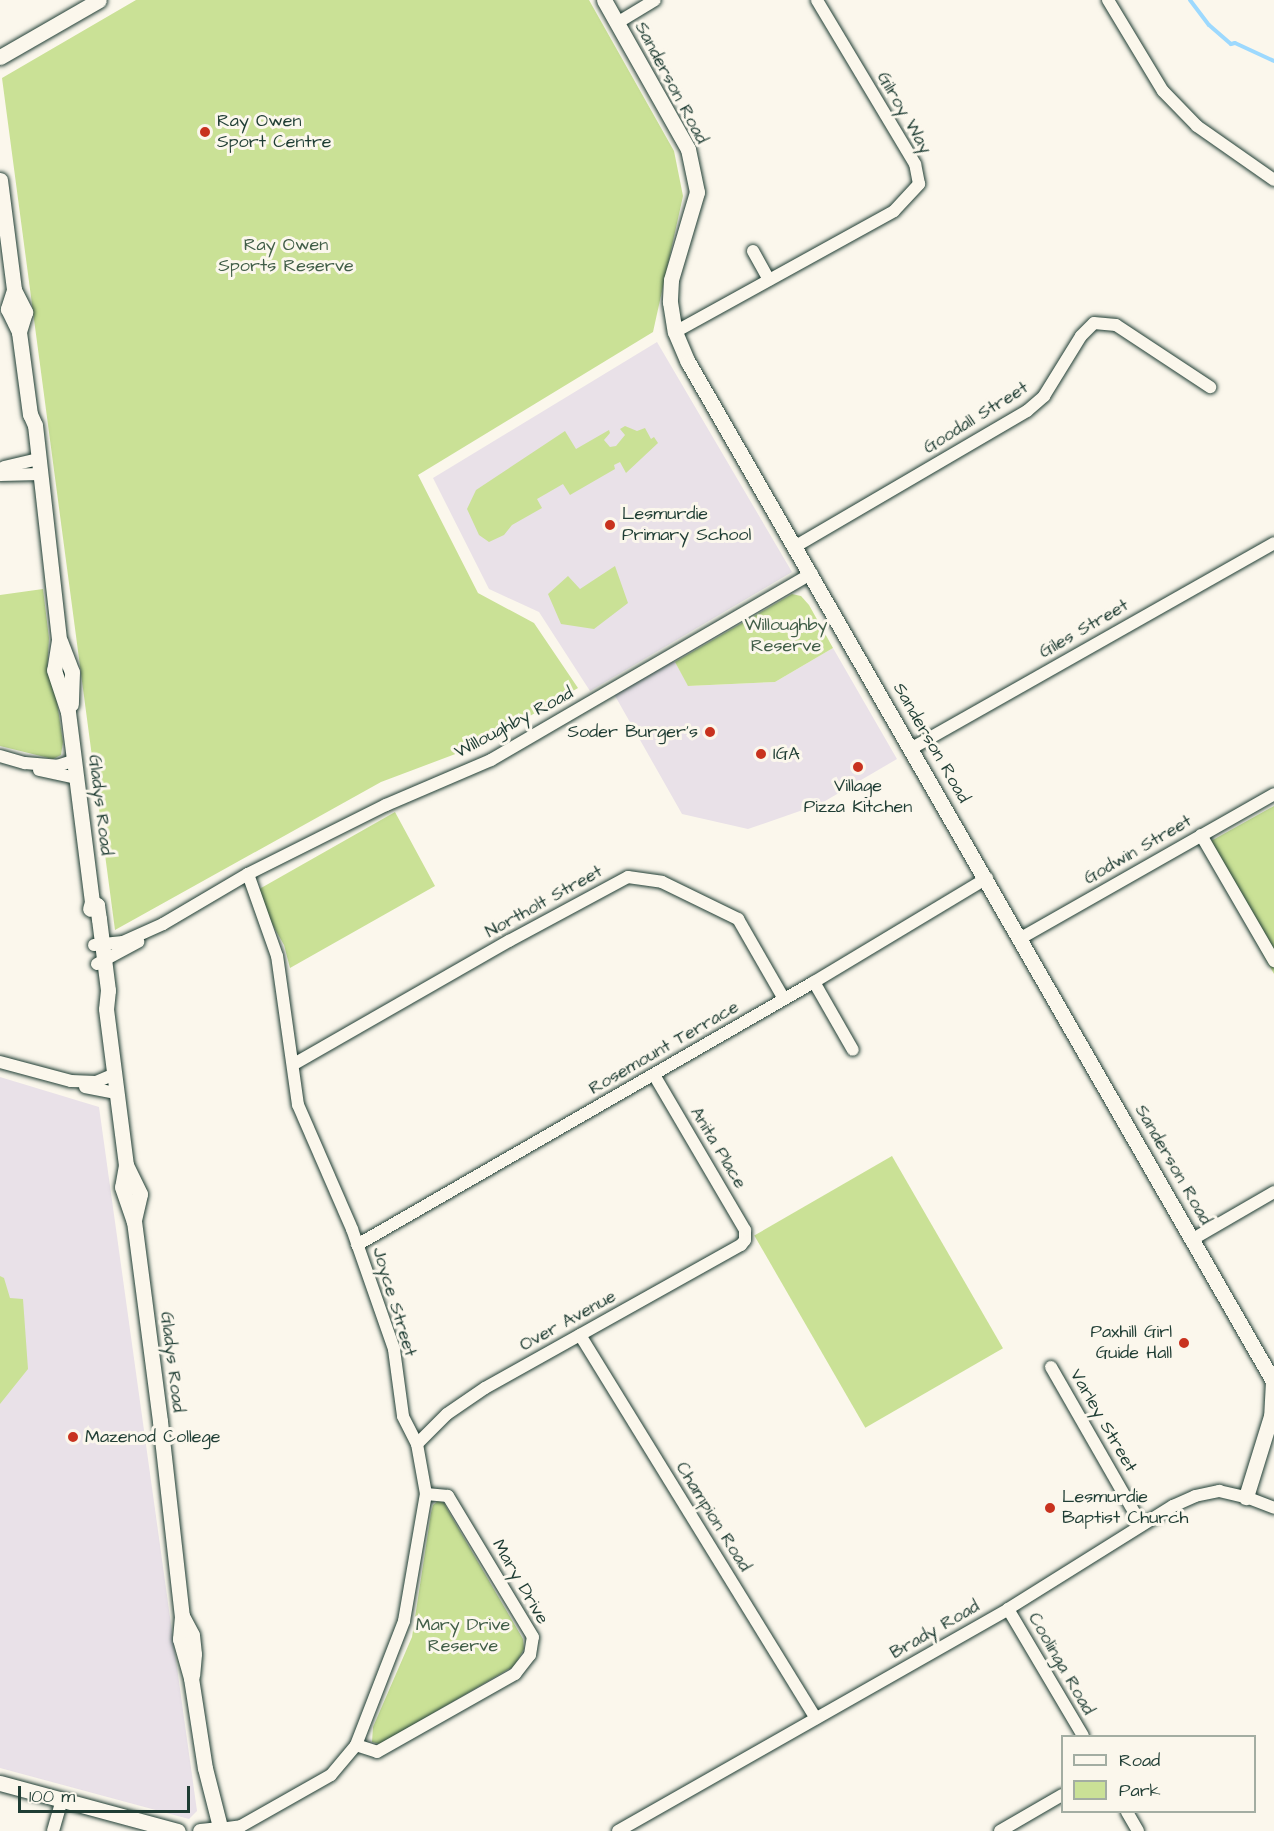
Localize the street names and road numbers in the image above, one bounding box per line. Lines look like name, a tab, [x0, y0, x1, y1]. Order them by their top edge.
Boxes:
street label: Sanderson Road	[630, 18, 712, 148]
street label: Gilroy Way	[872, 68, 936, 158]
street label: Goodall Street	[920, 377, 1032, 459]
street label: Giles Street	[1036, 595, 1132, 663]
street label: Sanderson Road	[888, 679, 974, 807]
street label: Willoughby Road	[451, 683, 577, 763]
street label: Gladys Road	[83, 753, 117, 857]
street label: Godwin Street	[1080, 810, 1196, 890]
street label: Northolt Street	[482, 861, 606, 943]
street label: Rosemount Terrace	[585, 996, 743, 1100]
street label: Sanderson Road	[1130, 1101, 1216, 1229]
street label: Anita Place	[685, 1103, 751, 1193]
street label: Joyce Street	[367, 1245, 421, 1359]
street label: Over Avenue	[516, 1286, 620, 1356]
street label: Gladys Road	[155, 1310, 189, 1414]
street label: Varley Street	[1065, 1366, 1141, 1476]
street label: Champion Road	[671, 1458, 755, 1576]
street label: Mary Drive	[487, 1536, 553, 1628]
street label: Brady Road	[886, 1596, 984, 1664]
street label: Coolinga Road	[1023, 1609, 1099, 1719]

